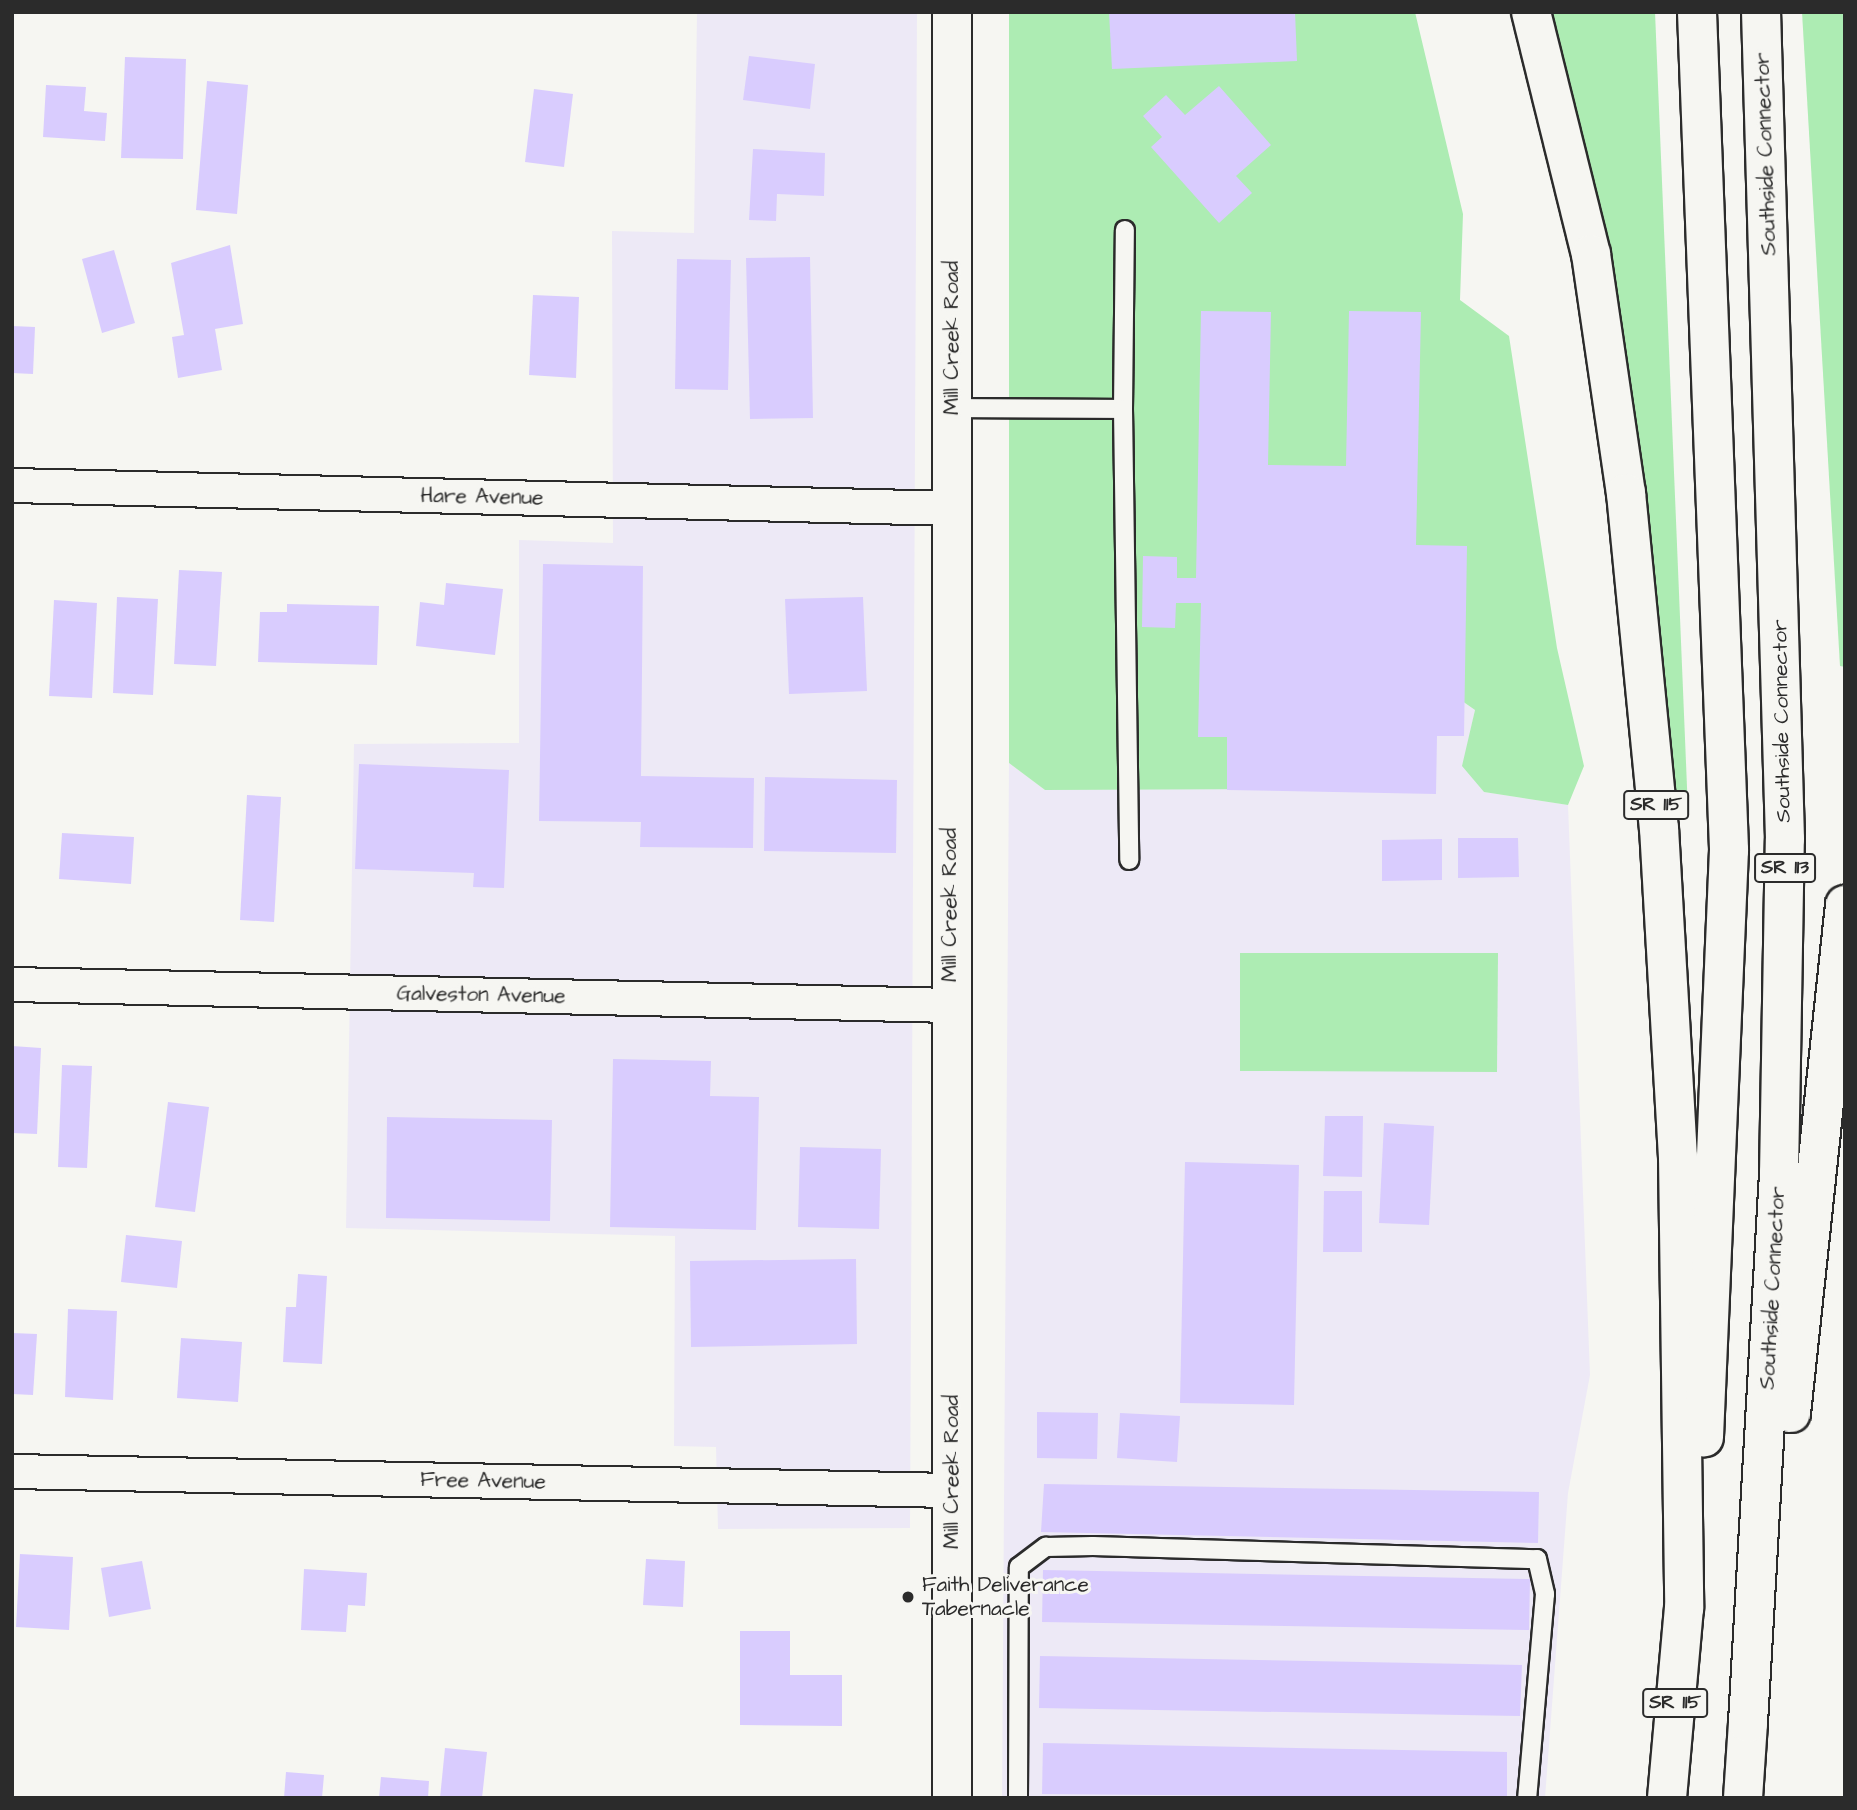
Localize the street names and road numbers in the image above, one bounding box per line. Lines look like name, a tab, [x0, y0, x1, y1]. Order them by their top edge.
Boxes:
street label: Southside Connector	[1750, 52, 1782, 256]
street label: Mill Creek Road	[939, 261, 965, 415]
street label: Hare Avenue	[420, 483, 544, 511]
street label: Southside Connector	[1768, 619, 1796, 823]
road number: SR 115	[1623, 790, 1689, 820]
street label: Mill Creek Road	[937, 828, 963, 982]
road number: SR 113	[1754, 852, 1816, 884]
street label: Galveston Avenue	[396, 981, 566, 1009]
street label: Southside Connector	[1755, 1186, 1791, 1390]
street label: Mill Creek Road	[939, 1395, 965, 1549]
street label: Free Avenue	[420, 1467, 546, 1495]
road number: SR 115	[1642, 1688, 1708, 1718]

